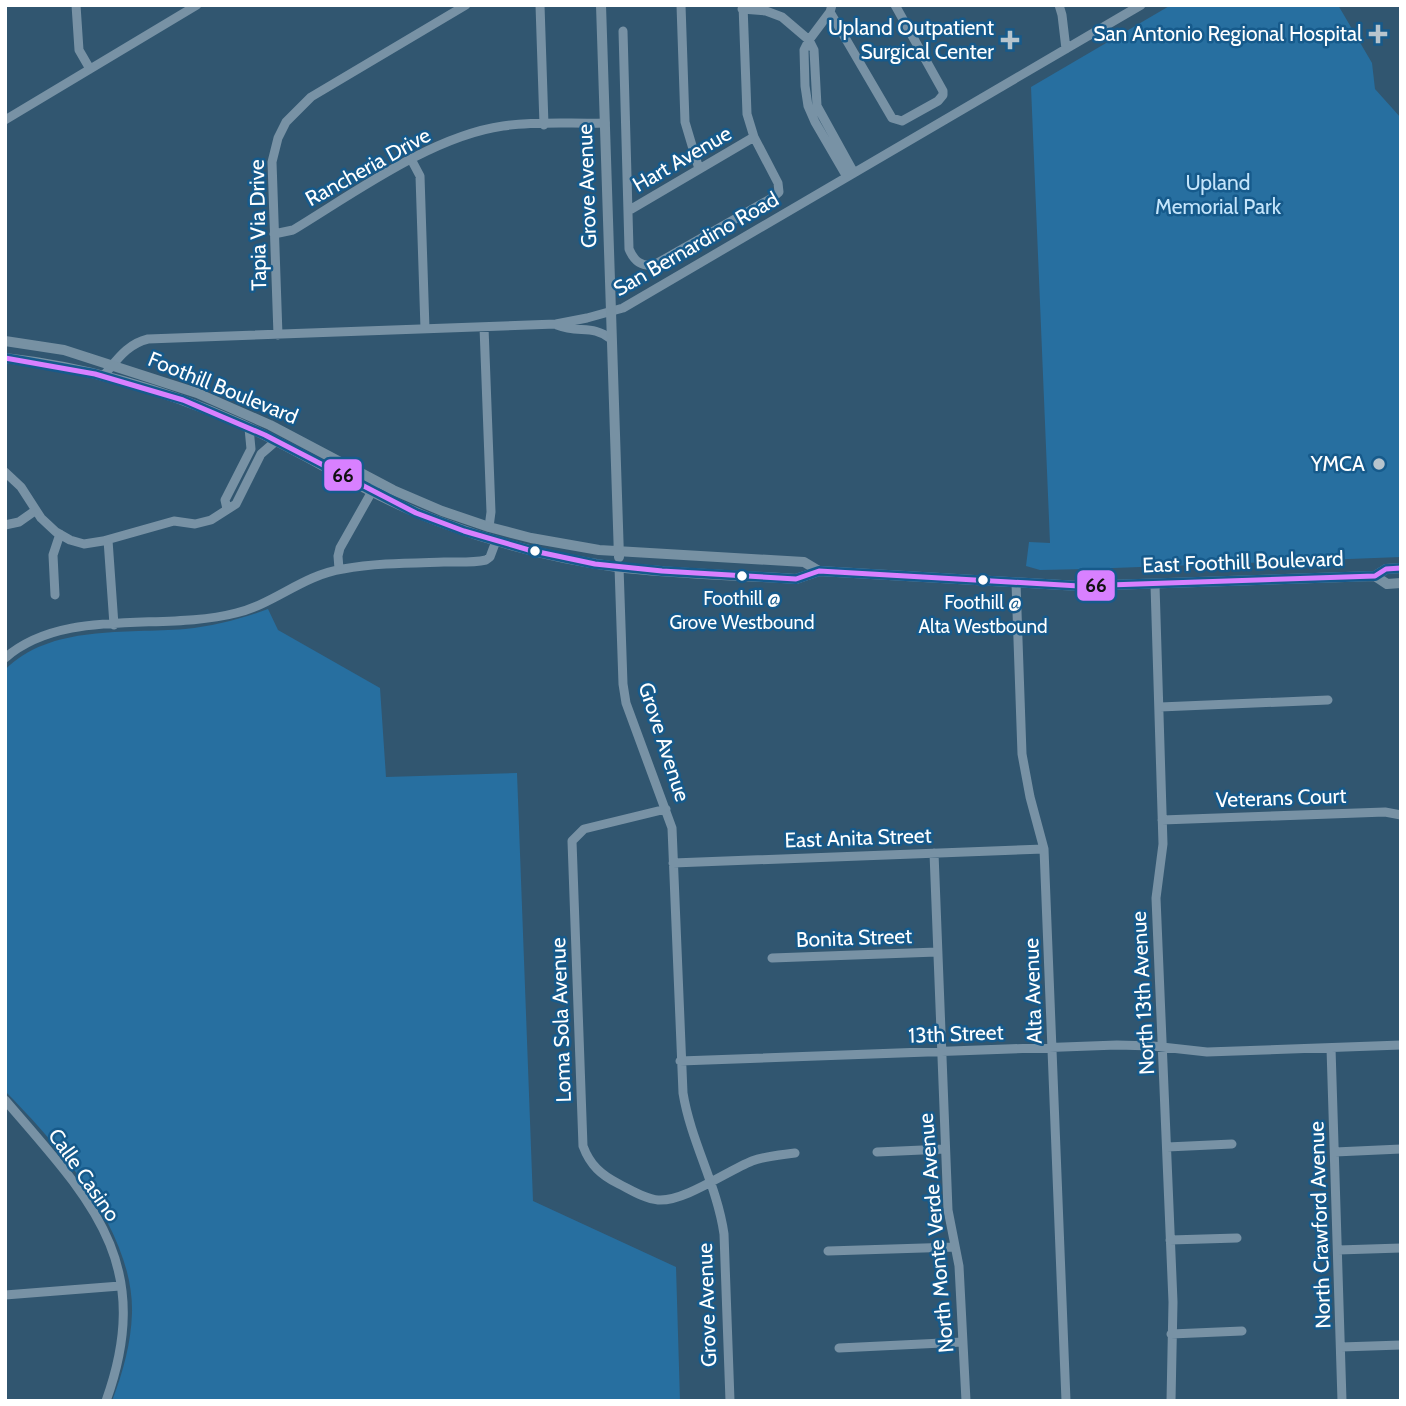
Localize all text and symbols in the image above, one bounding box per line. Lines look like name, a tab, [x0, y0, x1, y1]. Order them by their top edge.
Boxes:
place label: Upland Outpatient Surgical Center	[828, 15, 994, 64]
place label: San Antonio Regional Hospital	[1093, 21, 1362, 46]
marker: San Antonio Regional Hospital	[1368, 24, 1388, 44]
marker: Upland Outpatient Surgical Center	[1000, 30, 1020, 50]
street label: Hart Avenue	[628, 120, 736, 197]
street label: Rancheria Drive	[301, 122, 435, 211]
street label: Grove Avenue	[572, 123, 601, 248]
street label: Tapia Via Drive	[244, 159, 271, 291]
park label: Upland Memorial Park	[1155, 170, 1282, 219]
street label: San Bernardino Road	[609, 186, 783, 301]
street label: Foothill Boulevard	[145, 346, 302, 429]
place label: YMCA	[1310, 451, 1365, 476]
marker: YMCA	[1371, 456, 1387, 472]
line badge: 66	[323, 458, 363, 492]
text: 66	[332, 464, 354, 487]
unlabelled marker	[528, 544, 542, 558]
street label: East Foothill Boulevard	[1142, 545, 1344, 578]
marker: Foothill @ Grove Westbound	[735, 569, 749, 583]
line badge: 66	[1076, 569, 1116, 602]
marker: Foothill @ Alta Westbound	[976, 573, 990, 587]
text: 66	[1085, 574, 1107, 597]
place label: Foothill @ Grove Westbound	[669, 587, 815, 634]
place label: Foothill @ Alta Westbound	[918, 591, 1048, 638]
street label: Grove Avenue	[633, 679, 696, 805]
street label: Veterans Court	[1215, 783, 1347, 812]
street label: East Anita Street	[784, 822, 932, 853]
street label: North 13th Avenue	[1126, 910, 1159, 1075]
street label: Bonita Street	[796, 923, 912, 952]
street label: Loma Sola Avenue	[545, 937, 576, 1103]
street label: Alta Avenue	[1018, 937, 1047, 1044]
street label: 13th Street	[908, 1019, 1004, 1048]
street label: North Monte Verde Avenue	[913, 1112, 958, 1354]
street label: North Crawford Avenue	[1303, 1121, 1336, 1329]
street label: Calle Casino	[43, 1123, 126, 1226]
street label: Grove Avenue	[692, 1242, 721, 1367]

